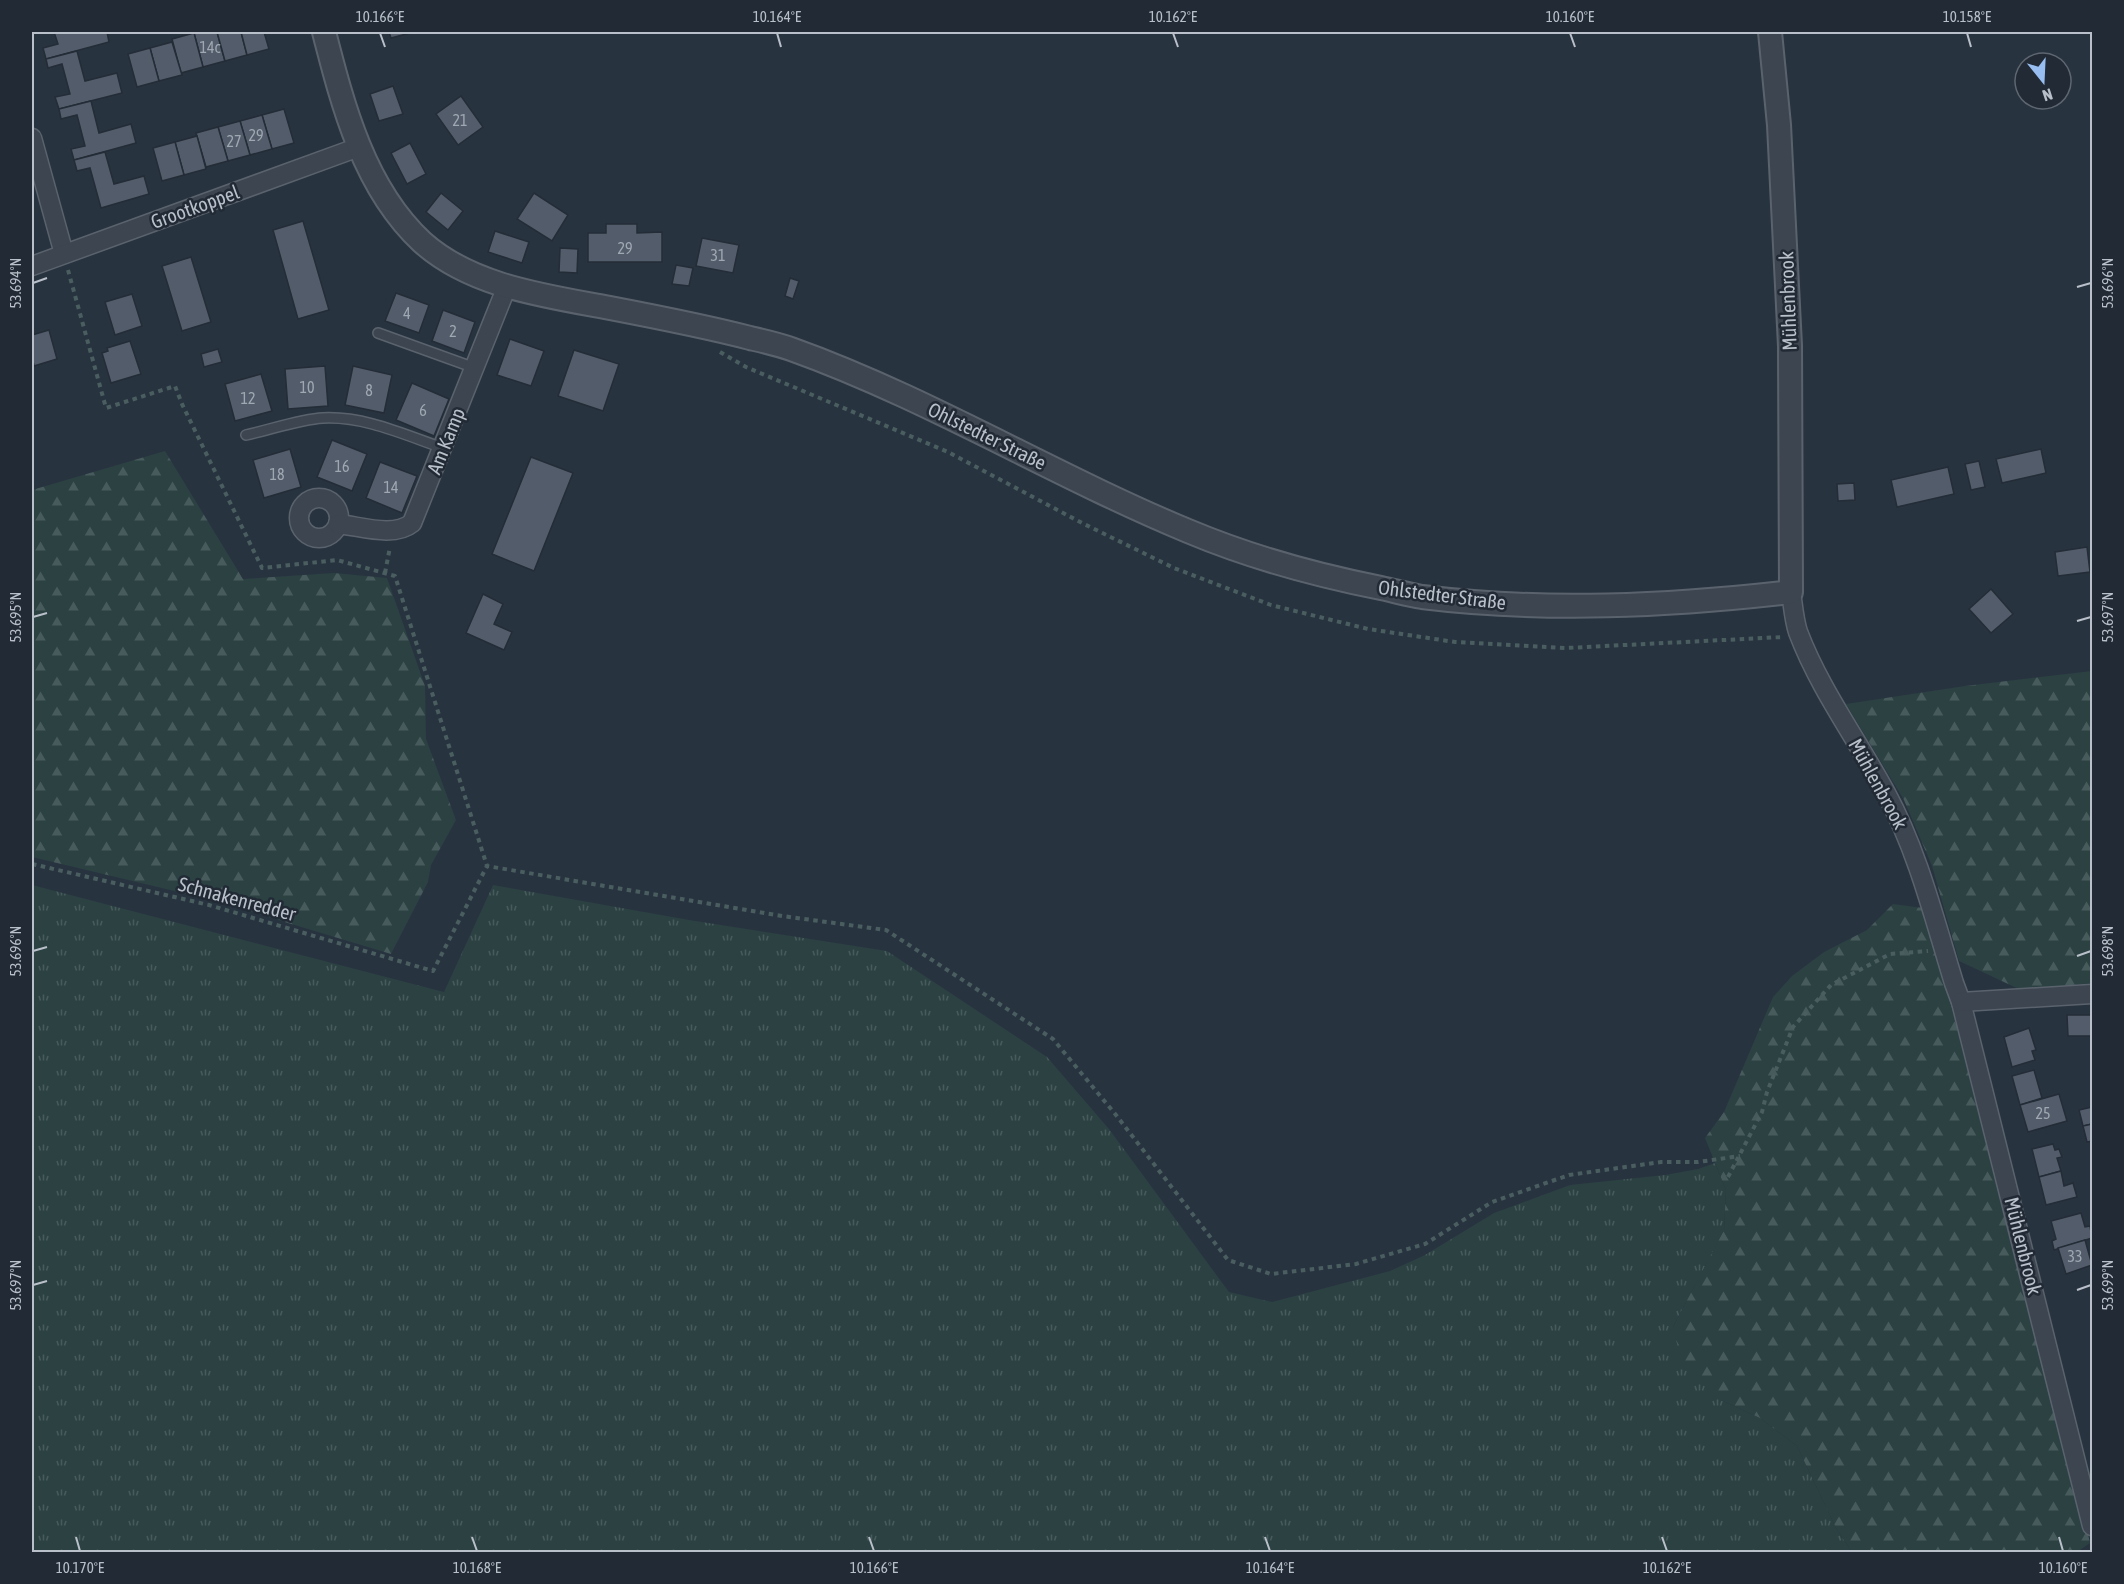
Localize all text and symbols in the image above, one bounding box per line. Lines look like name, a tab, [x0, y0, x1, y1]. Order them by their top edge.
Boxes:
text: 10.166°E	[356, 8, 405, 25]
text: 10.164°E	[753, 8, 802, 25]
text: 10.162°E	[1149, 8, 1198, 25]
text: 10.160°E	[1546, 8, 1595, 25]
text: 10.158°E	[1943, 8, 1992, 25]
house number: 14c	[200, 38, 221, 56]
north arrow	[2013, 51, 2073, 111]
text: N	[2040, 85, 2055, 105]
house number: 21	[452, 111, 468, 129]
house number: 29	[248, 126, 264, 144]
house number: 27	[226, 132, 242, 150]
street label: Grootkoppel	[148, 180, 243, 233]
house number: 29	[617, 239, 633, 257]
house number: 31	[710, 246, 726, 264]
street label: Mühlenbrook	[1774, 251, 1801, 351]
text: 53.694°N	[7, 258, 24, 308]
text: 53.696°N	[2099, 258, 2116, 308]
house number: 4	[403, 304, 411, 322]
house number: 2	[449, 322, 457, 340]
house number: 10	[299, 378, 315, 396]
house number: 8	[365, 381, 373, 399]
house number: 12	[240, 389, 256, 407]
street label: Ohlstedter Straße	[924, 397, 1050, 474]
house number: 6	[419, 401, 427, 419]
street label: Am Kamp	[422, 404, 469, 477]
house number: 16	[334, 457, 350, 475]
house number: 18	[269, 465, 285, 483]
house number: 14	[383, 478, 399, 496]
street label: Ohlstedter Straße	[1377, 575, 1507, 614]
text: 53.695°N	[7, 592, 24, 642]
text: 53.697°N	[2099, 592, 2116, 642]
street label: Mühlenbrook	[1844, 735, 1913, 833]
street label: Schnakenredder	[176, 872, 299, 926]
text: 53.696°N	[7, 926, 24, 976]
text: 53.698°N	[2099, 926, 2116, 976]
house number: 25	[2035, 1104, 2051, 1122]
street label: Mühlenbrook	[2000, 1195, 2047, 1297]
house number: 33	[2067, 1247, 2083, 1265]
text: 53.697°N	[7, 1260, 24, 1310]
text: 53.699°N	[2099, 1260, 2116, 1310]
text: 10.170°E	[56, 1559, 105, 1576]
text: 10.168°E	[453, 1559, 502, 1576]
text: 10.166°E	[850, 1559, 899, 1576]
text: 10.164°E	[1246, 1559, 1295, 1576]
text: 10.162°E	[1643, 1559, 1692, 1576]
text: 10.160°E	[2039, 1559, 2088, 1576]

